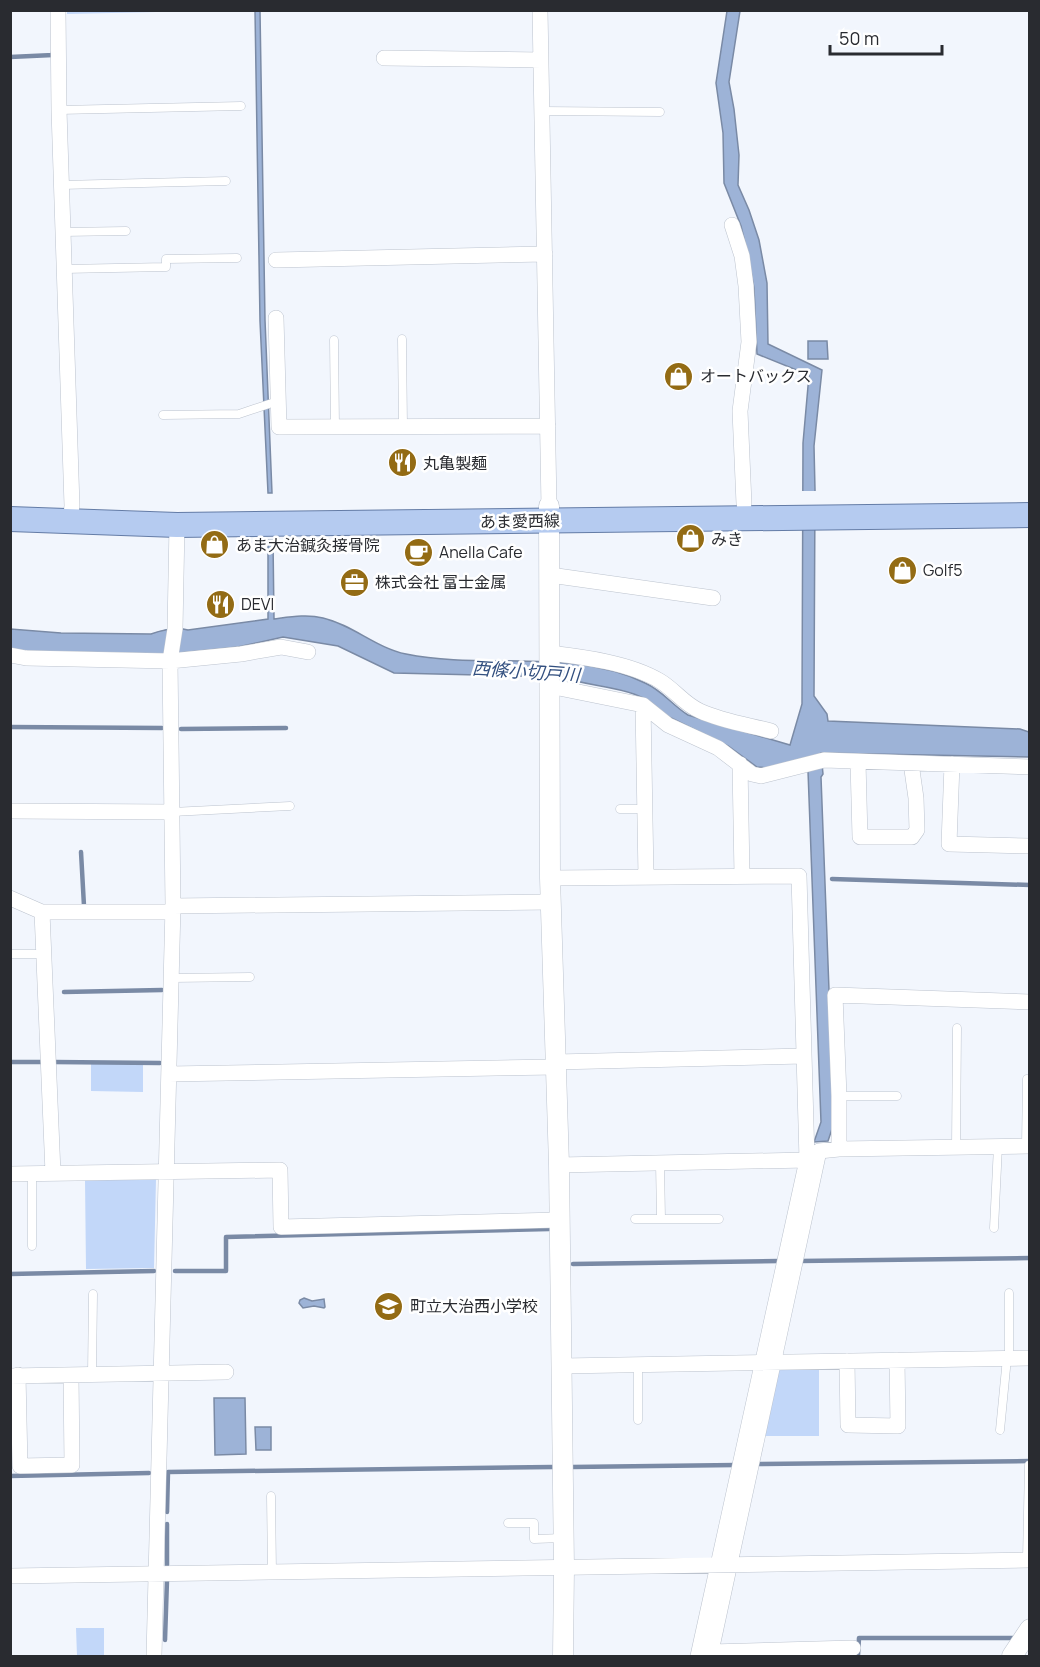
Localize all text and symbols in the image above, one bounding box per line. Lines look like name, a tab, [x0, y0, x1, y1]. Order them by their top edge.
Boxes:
scale bar	[830, 18, 942, 56]
text: 50 m	[839, 26, 879, 50]
shop icon: オートバックス	[663, 360, 695, 392]
place label: オートバックス	[700, 365, 812, 387]
restaurant icon: 丸亀製麺	[386, 447, 418, 479]
place label: 丸亀製麺	[423, 452, 487, 474]
street label: あま愛西線	[480, 509, 560, 533]
shop icon: みき	[674, 523, 706, 555]
place label: みき	[711, 528, 743, 550]
shop icon: あま大治鍼灸接骨院	[199, 529, 231, 561]
place label: あま大治鍼灸接骨院	[236, 534, 380, 556]
cafe icon: Anella Cafe	[402, 536, 434, 568]
place label: Anella Cafe	[439, 541, 523, 563]
shop icon: Golf5	[886, 554, 918, 586]
place label: Golf5	[923, 559, 962, 581]
office icon: 株式会社 富士金属	[338, 566, 370, 598]
place label: 株式会社 富士金属	[375, 571, 506, 593]
restaurant icon: DEVI	[204, 588, 236, 620]
place label: DEVI	[241, 593, 274, 615]
water label: 西條小切戸川	[471, 655, 583, 687]
school or university icon: 町立大治西小学校	[373, 1290, 405, 1322]
place label: 町立大治西小学校	[410, 1295, 538, 1317]

